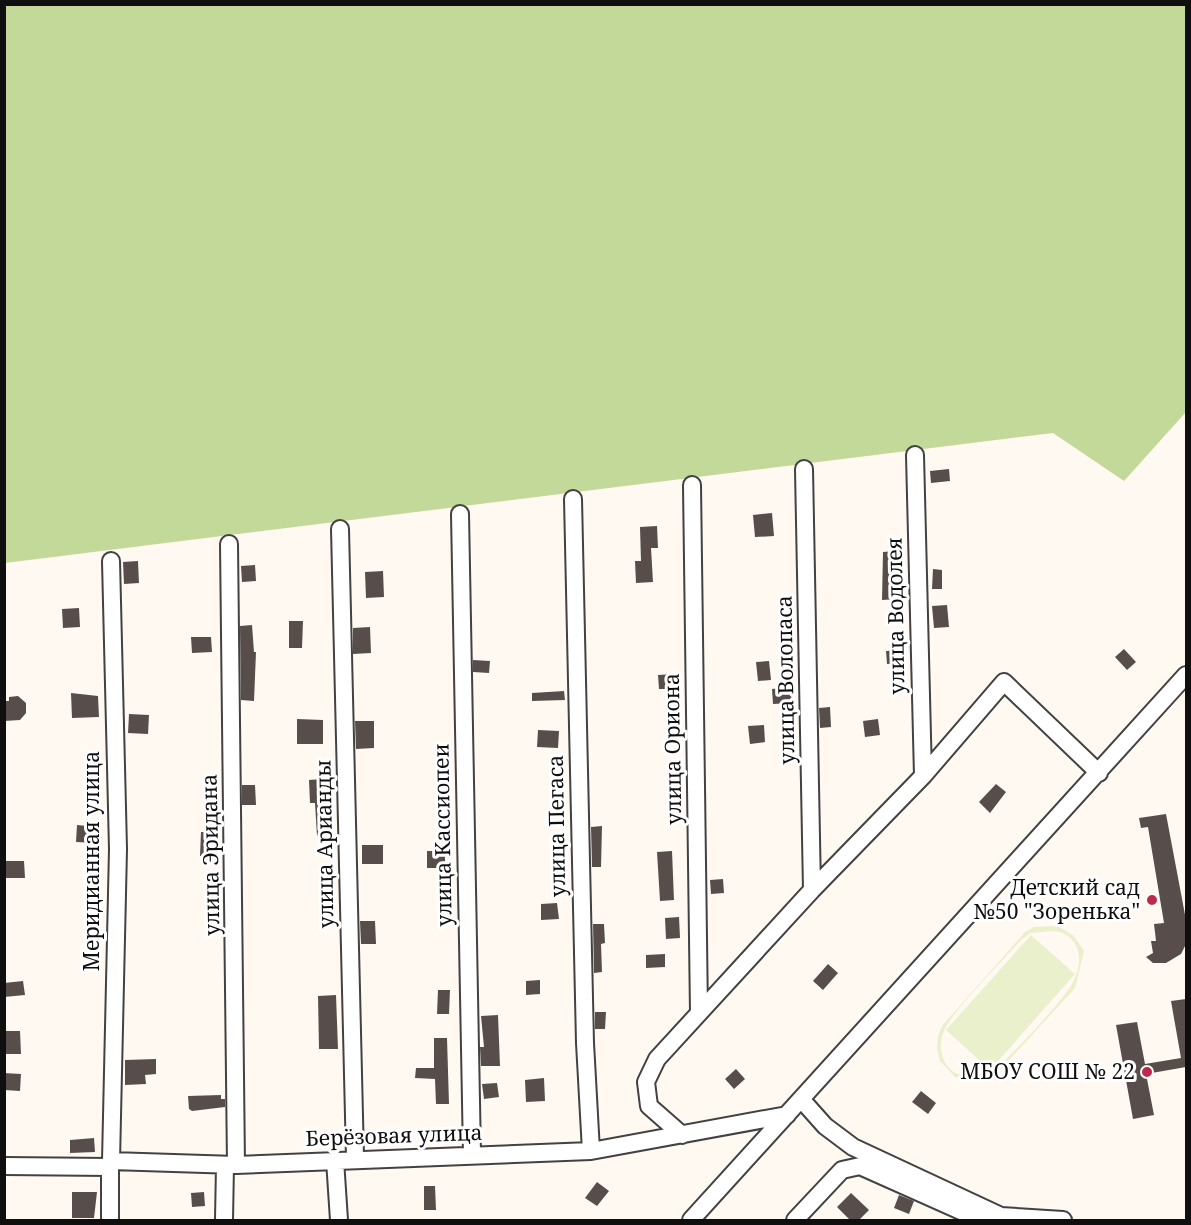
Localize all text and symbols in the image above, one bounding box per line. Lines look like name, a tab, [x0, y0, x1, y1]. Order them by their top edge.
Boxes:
street label: улица Водолея	[880, 537, 910, 695]
street label: улица Волопаса	[770, 595, 800, 765]
street label: улица Ориона	[657, 673, 687, 825]
street label: улица Кассиопеи	[426, 743, 458, 927]
street label: Меридианная улица	[77, 751, 105, 971]
street label: улица Пегаса	[541, 755, 571, 897]
street label: улица Арианды	[309, 759, 339, 929]
street label: улица Эридана	[195, 774, 225, 936]
place label: Детский сад №50 "Зоренька"	[973, 873, 1140, 925]
marker: Детский сад №50 "Зоренька"	[1145, 893, 1159, 907]
place label: МБОУ СОШ № 22	[960, 1057, 1135, 1085]
marker: МБОУ СОШ № 22	[1140, 1065, 1154, 1079]
street label: Берёзовая улица	[305, 1118, 483, 1152]

